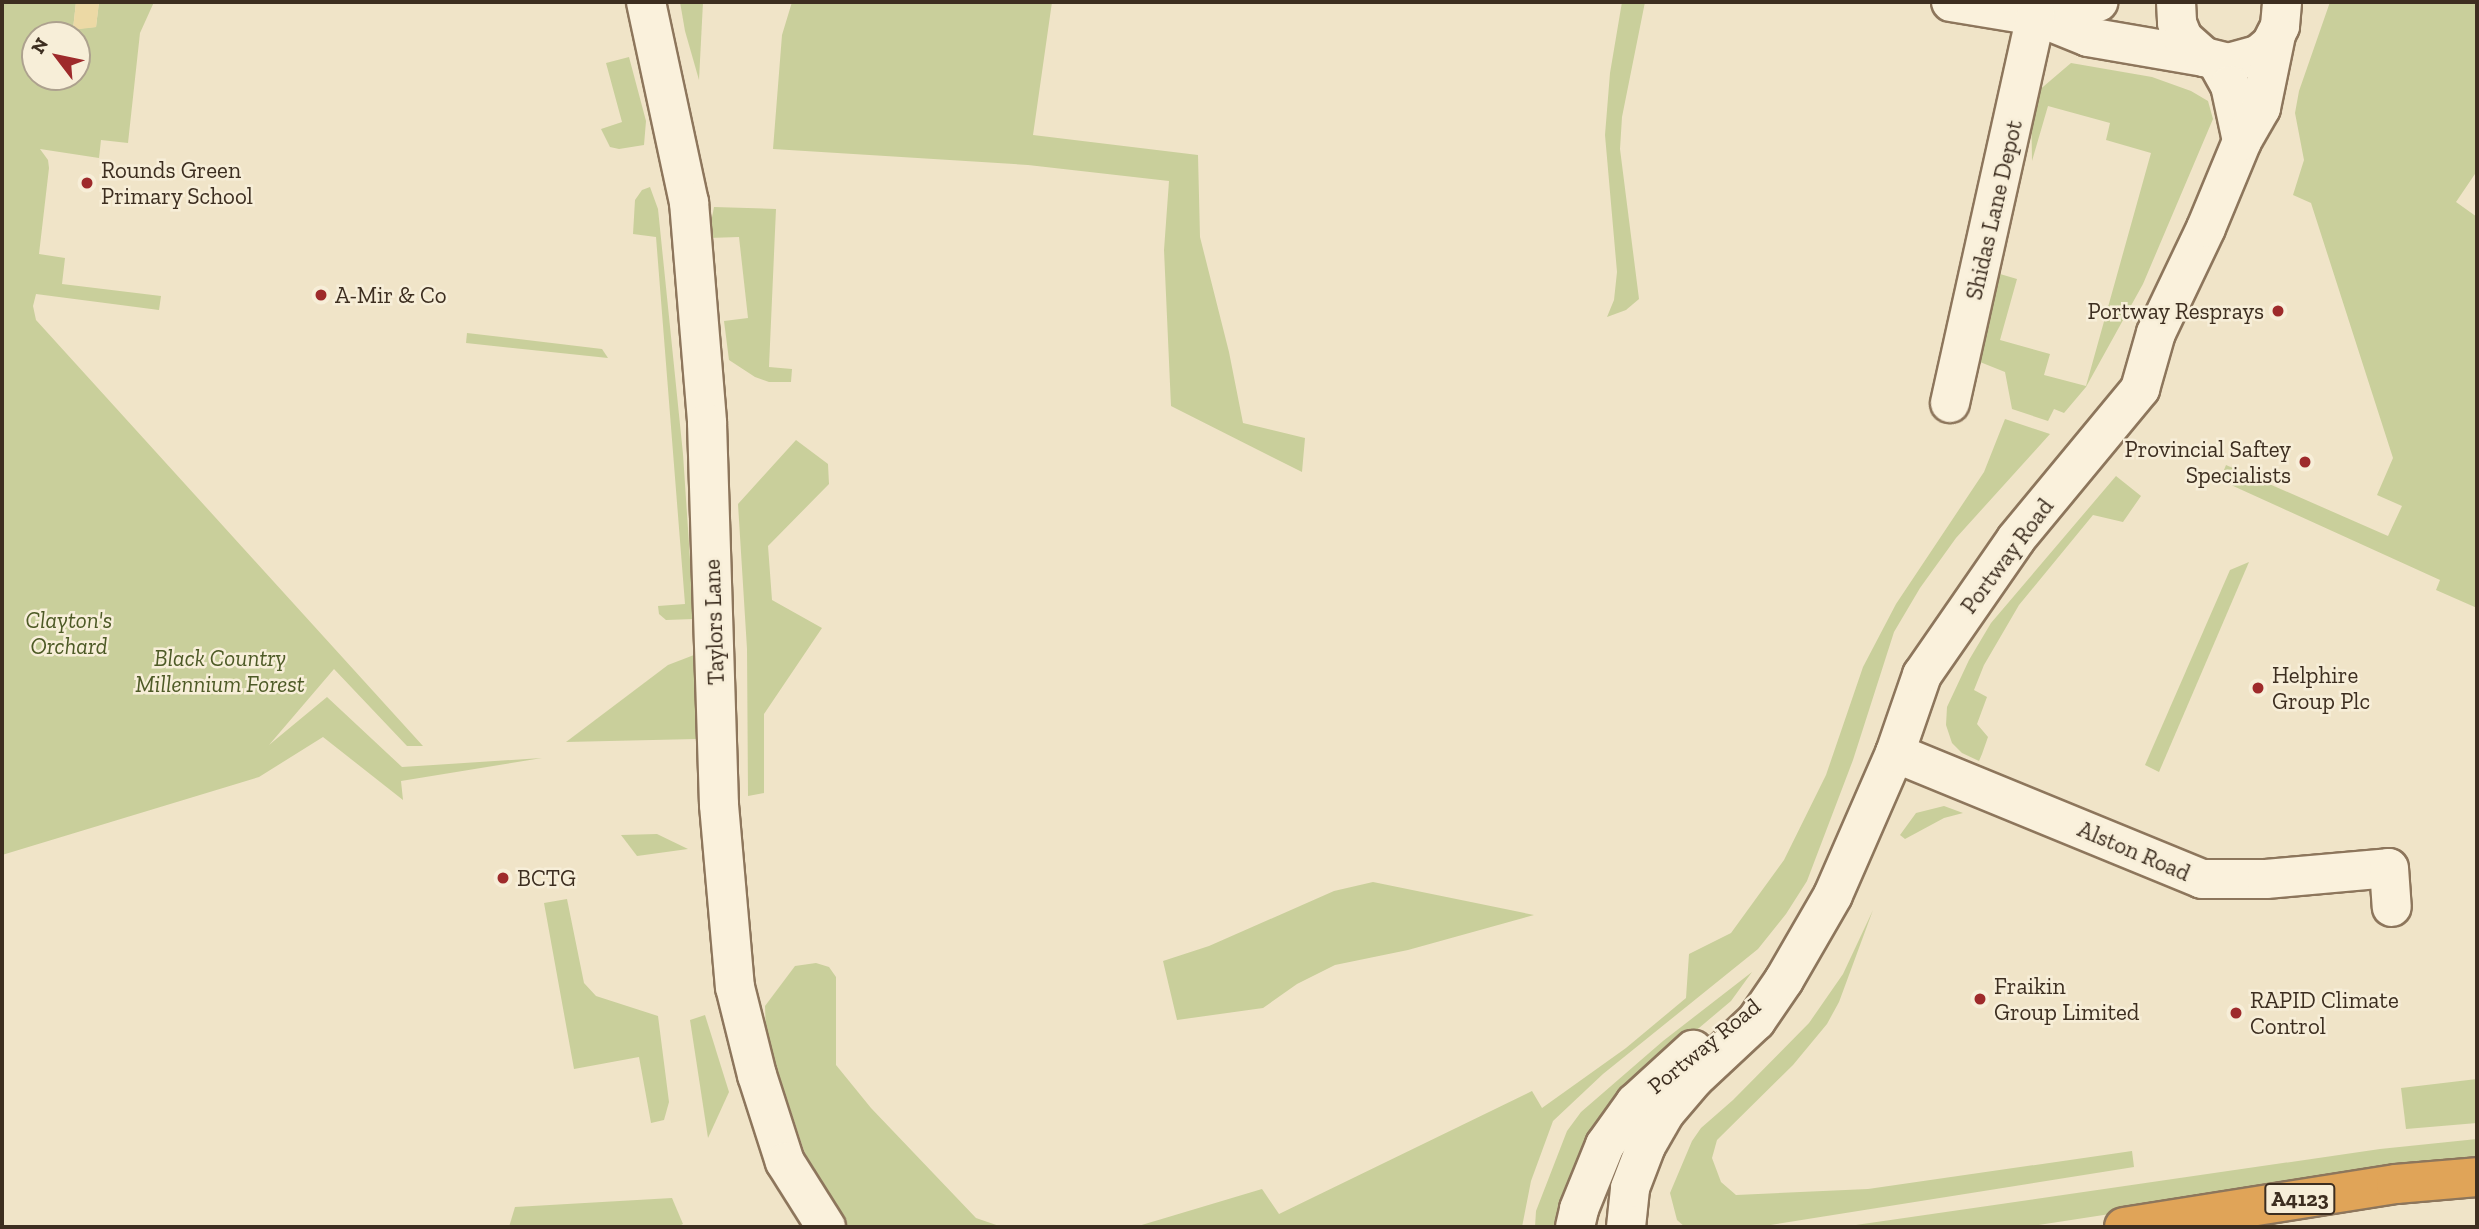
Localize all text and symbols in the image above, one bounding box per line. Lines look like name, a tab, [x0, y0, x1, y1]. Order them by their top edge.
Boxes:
north arrow	[21, 21, 91, 91]
text: N	[26, 33, 53, 58]
street label: Shidas Lane Depot	[1960, 118, 2028, 302]
place label: Rounds Green Primary School	[101, 156, 253, 210]
marker: Rounds Green Primary School	[79, 175, 95, 191]
place label: A-Mir & Co	[335, 281, 447, 309]
marker: A-Mir & Co	[313, 287, 329, 303]
place label: Portway Resprays	[2087, 297, 2264, 325]
marker: Portway Resprays	[2270, 303, 2286, 319]
place label: Provincial Saftey Specialists	[2124, 435, 2291, 489]
marker: Provincial Saftey Specialists	[2297, 454, 2313, 470]
street label: Portway Road	[1955, 493, 2059, 619]
street label: Taylors Lane	[698, 558, 730, 686]
park label: Clayton's Orchard	[26, 606, 112, 660]
park label: Black Country Millennium Forest	[135, 644, 305, 698]
place label: Helphire Group Plc	[2272, 661, 2370, 715]
marker: Helphire Group Plc	[2250, 680, 2266, 696]
street label: Alston Road	[2074, 815, 2194, 887]
place label: BCTG	[517, 864, 576, 892]
marker: BCTG	[495, 870, 511, 886]
place label: Fraikin Group Limited	[1994, 972, 2139, 1026]
place label: RAPID Climate Control	[2250, 986, 2399, 1040]
marker: Fraikin Group Limited	[1972, 991, 1988, 1007]
street label: Portway Road	[1642, 992, 1766, 1100]
marker: RAPID Climate Control	[2228, 1005, 2244, 1021]
road number: A4123	[2263, 1182, 2337, 1216]

